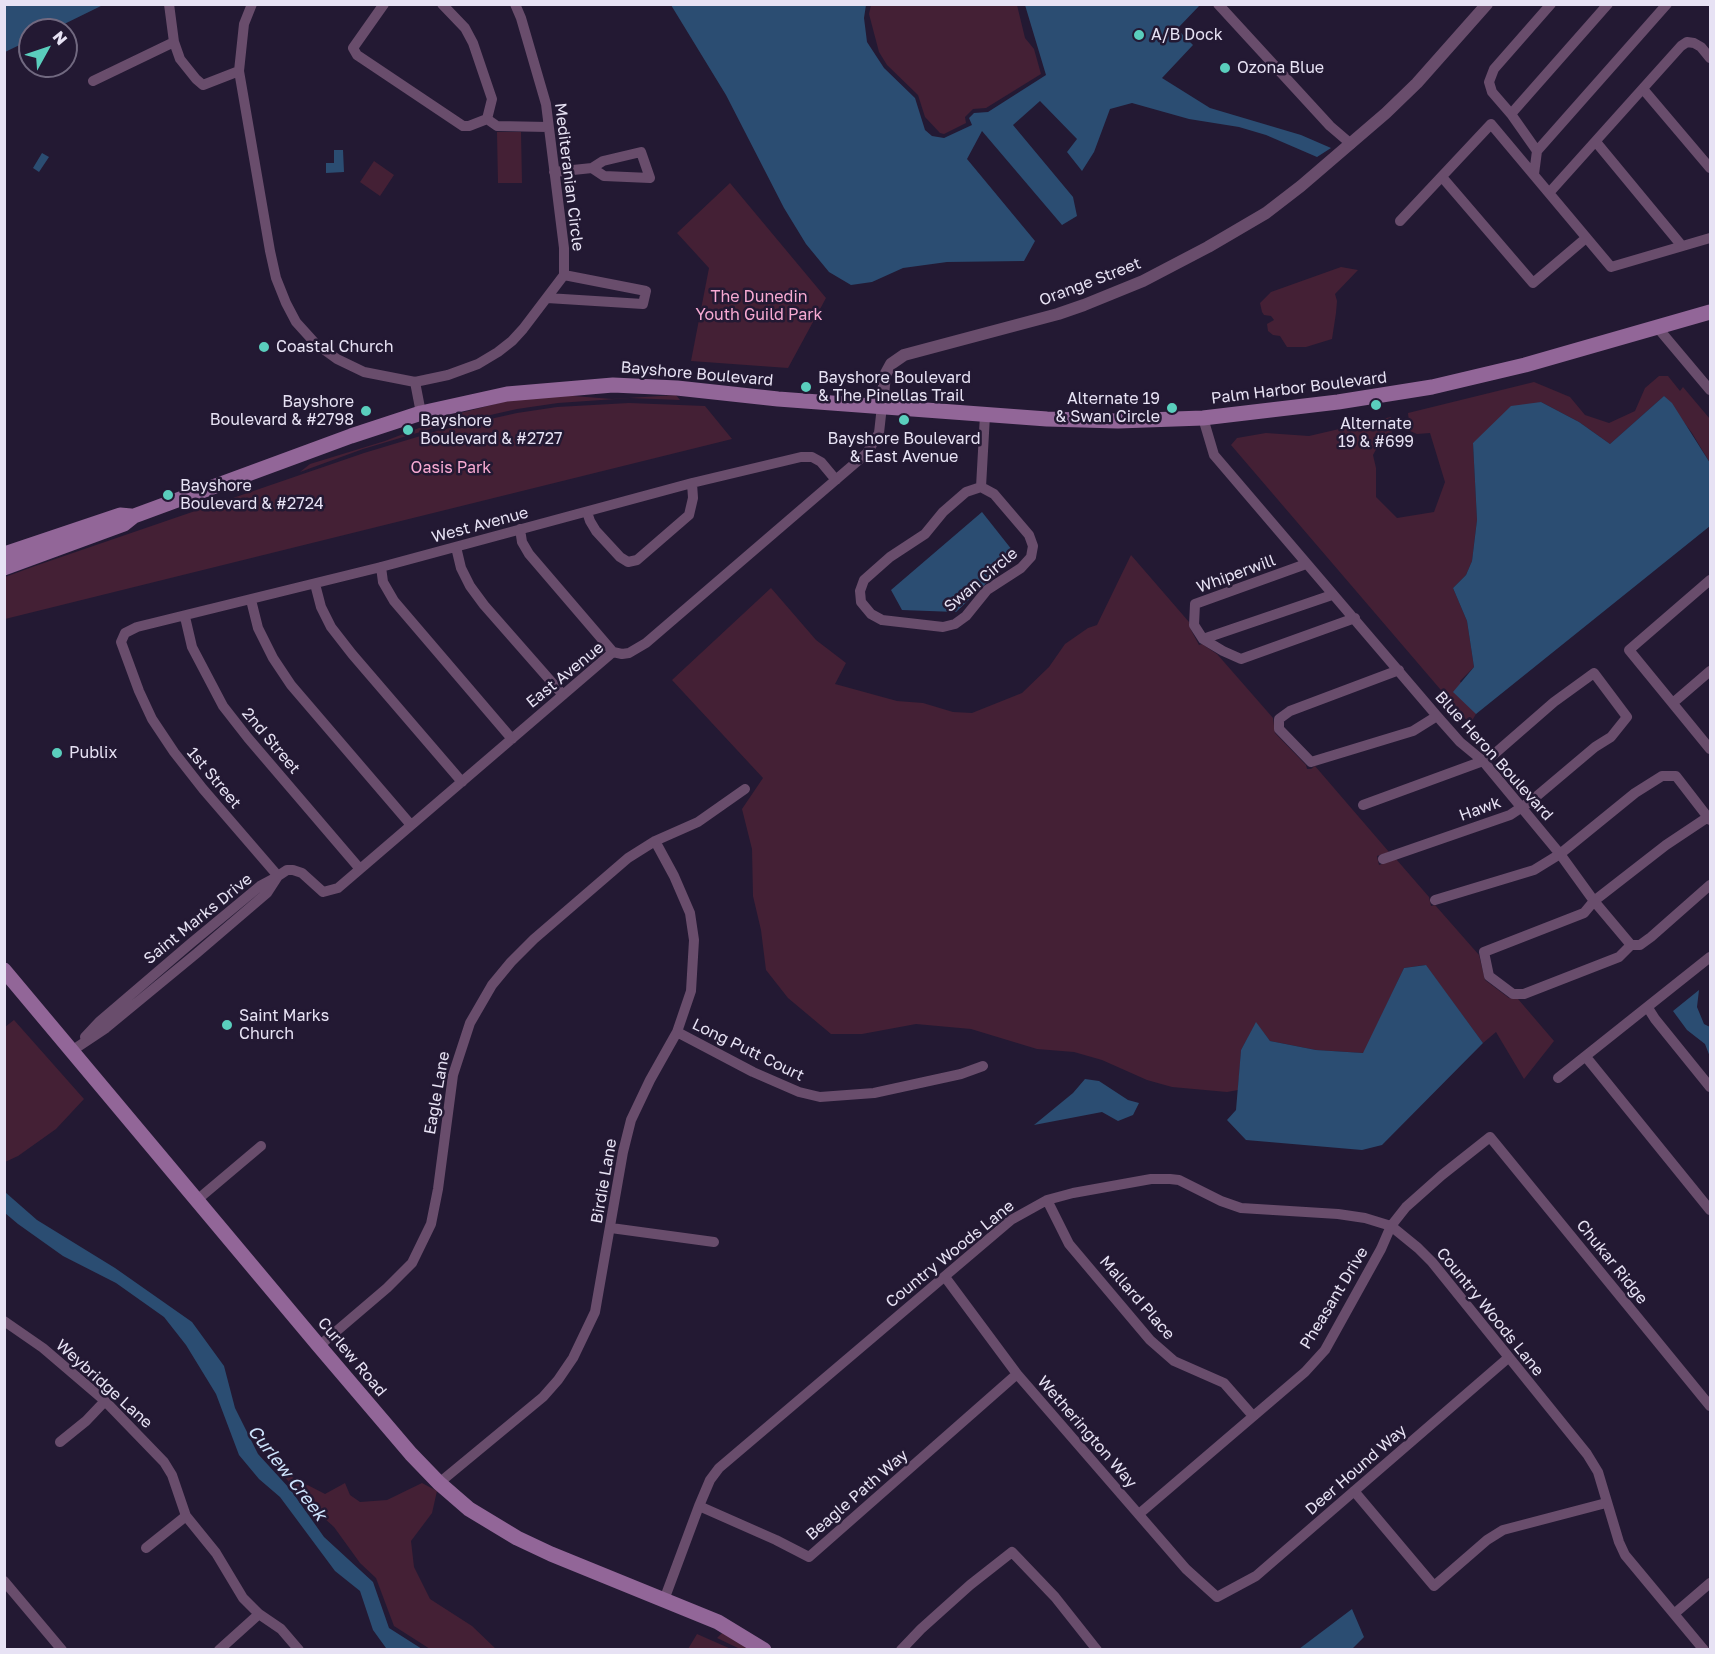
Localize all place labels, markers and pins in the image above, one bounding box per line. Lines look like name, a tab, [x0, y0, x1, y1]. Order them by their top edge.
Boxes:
place label: A/B Dock	[1151, 25, 1223, 45]
marker: A/B Dock	[1132, 28, 1146, 42]
place label: Ozona Blue	[1237, 58, 1324, 78]
marker: Ozona Blue	[1218, 61, 1232, 75]
place label: Coastal Church	[276, 337, 394, 357]
marker: Coastal Church	[257, 340, 271, 354]
place label: Bayshore Boulevard & The Pinellas Trail	[818, 368, 971, 406]
marker: Bayshore Boulevard & The Pinellas Trail	[799, 380, 813, 394]
place label: Alternate 19 & Swan Circle	[1055, 389, 1160, 427]
place label: Bayshore Boulevard & #2798	[210, 392, 354, 430]
marker: Alternate 19 & #699	[1369, 398, 1383, 412]
marker: Alternate 19 & Swan Circle	[1165, 401, 1179, 415]
marker: Bayshore Boulevard & #2798	[359, 404, 373, 418]
place label: Bayshore Boulevard & #2727	[420, 411, 562, 449]
marker: Bayshore Boulevard & East Avenue	[897, 413, 911, 427]
place label: Alternate 19 & #699	[1338, 414, 1414, 452]
marker: Bayshore Boulevard & #2727	[401, 423, 415, 437]
place label: Bayshore Boulevard & East Avenue	[827, 429, 981, 467]
place label: Bayshore Boulevard & #2724	[180, 476, 324, 514]
marker: Bayshore Boulevard & #2724	[161, 488, 175, 502]
place label: Publix	[69, 743, 117, 763]
marker: Publix	[50, 746, 64, 760]
place label: Saint Marks Church	[239, 1006, 329, 1044]
marker: Saint Marks Church	[220, 1018, 234, 1032]

